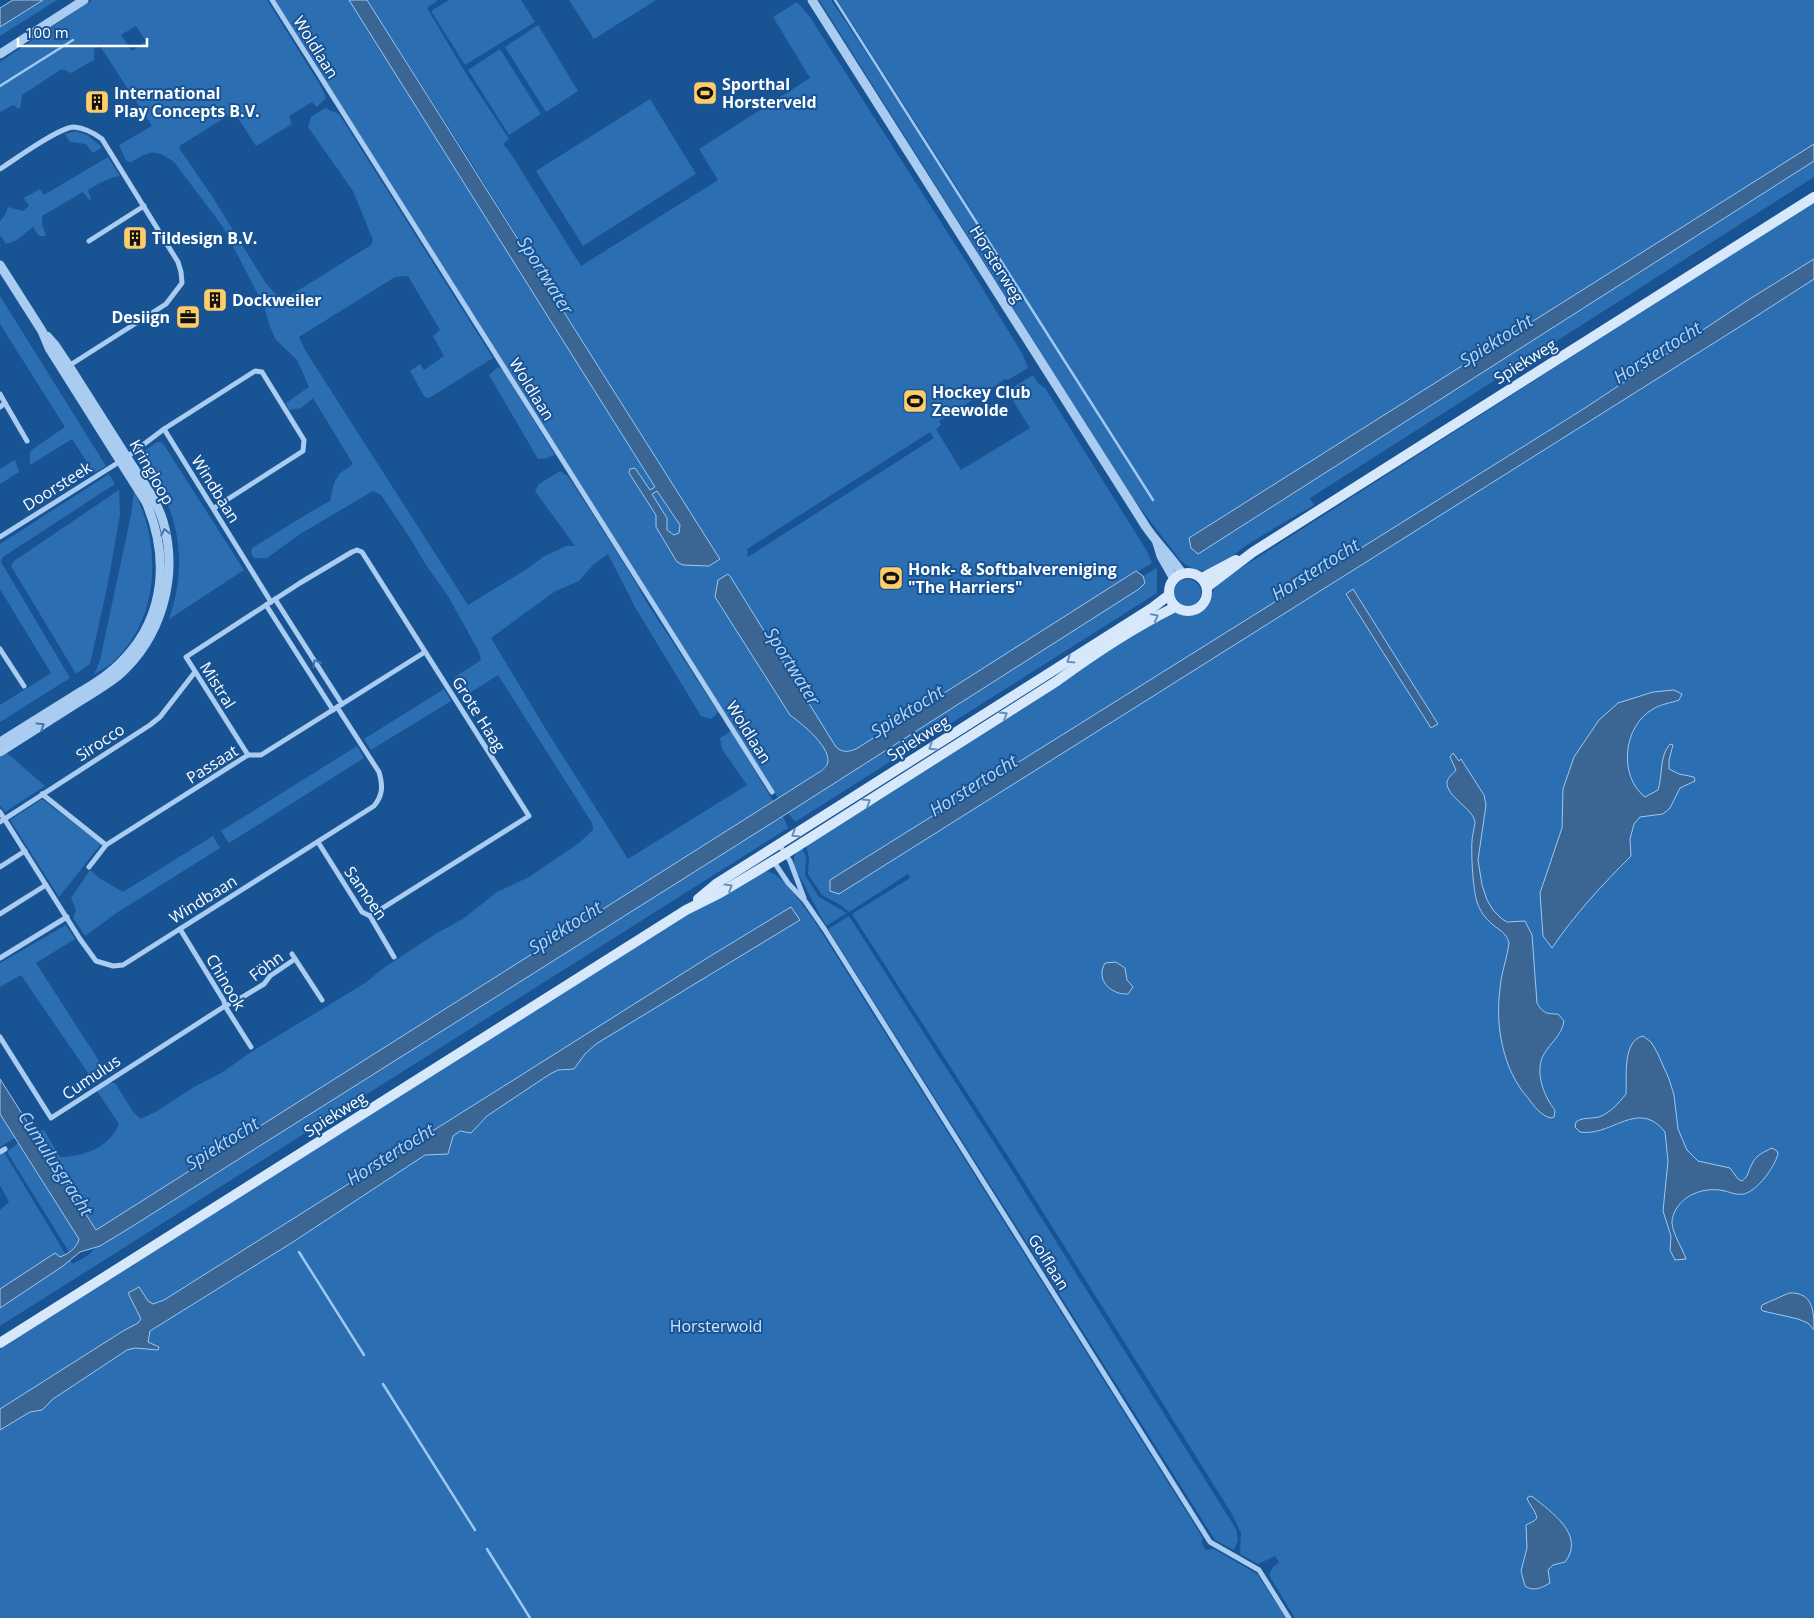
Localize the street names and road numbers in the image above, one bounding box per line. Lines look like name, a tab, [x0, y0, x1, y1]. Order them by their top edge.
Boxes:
street label: Woldlaan	[288, 12, 344, 82]
street label: Horsterweg	[965, 221, 1030, 307]
street label: Spiekweg	[1489, 333, 1561, 389]
street label: Woldlaan	[504, 354, 560, 424]
street label: Kringloop	[124, 435, 180, 509]
street label: Windbaan	[187, 451, 245, 527]
street label: Doorsteek	[18, 456, 96, 516]
street label: Mistral	[195, 657, 241, 713]
street label: Grote Haag	[447, 672, 511, 756]
street label: Woldlaan	[721, 697, 777, 767]
street label: Spiekweg	[882, 710, 954, 766]
street label: Sirocco	[71, 718, 129, 766]
street label: Passaat	[182, 739, 242, 788]
street label: Samoen	[340, 862, 392, 924]
street label: Windbaan	[165, 870, 241, 928]
street label: Föhn	[244, 946, 288, 986]
street label: Chinook	[201, 950, 251, 1015]
street label: Cumulus	[57, 1049, 125, 1105]
street label: Spiekweg	[299, 1086, 371, 1142]
street label: Golflaan	[1023, 1230, 1075, 1294]

